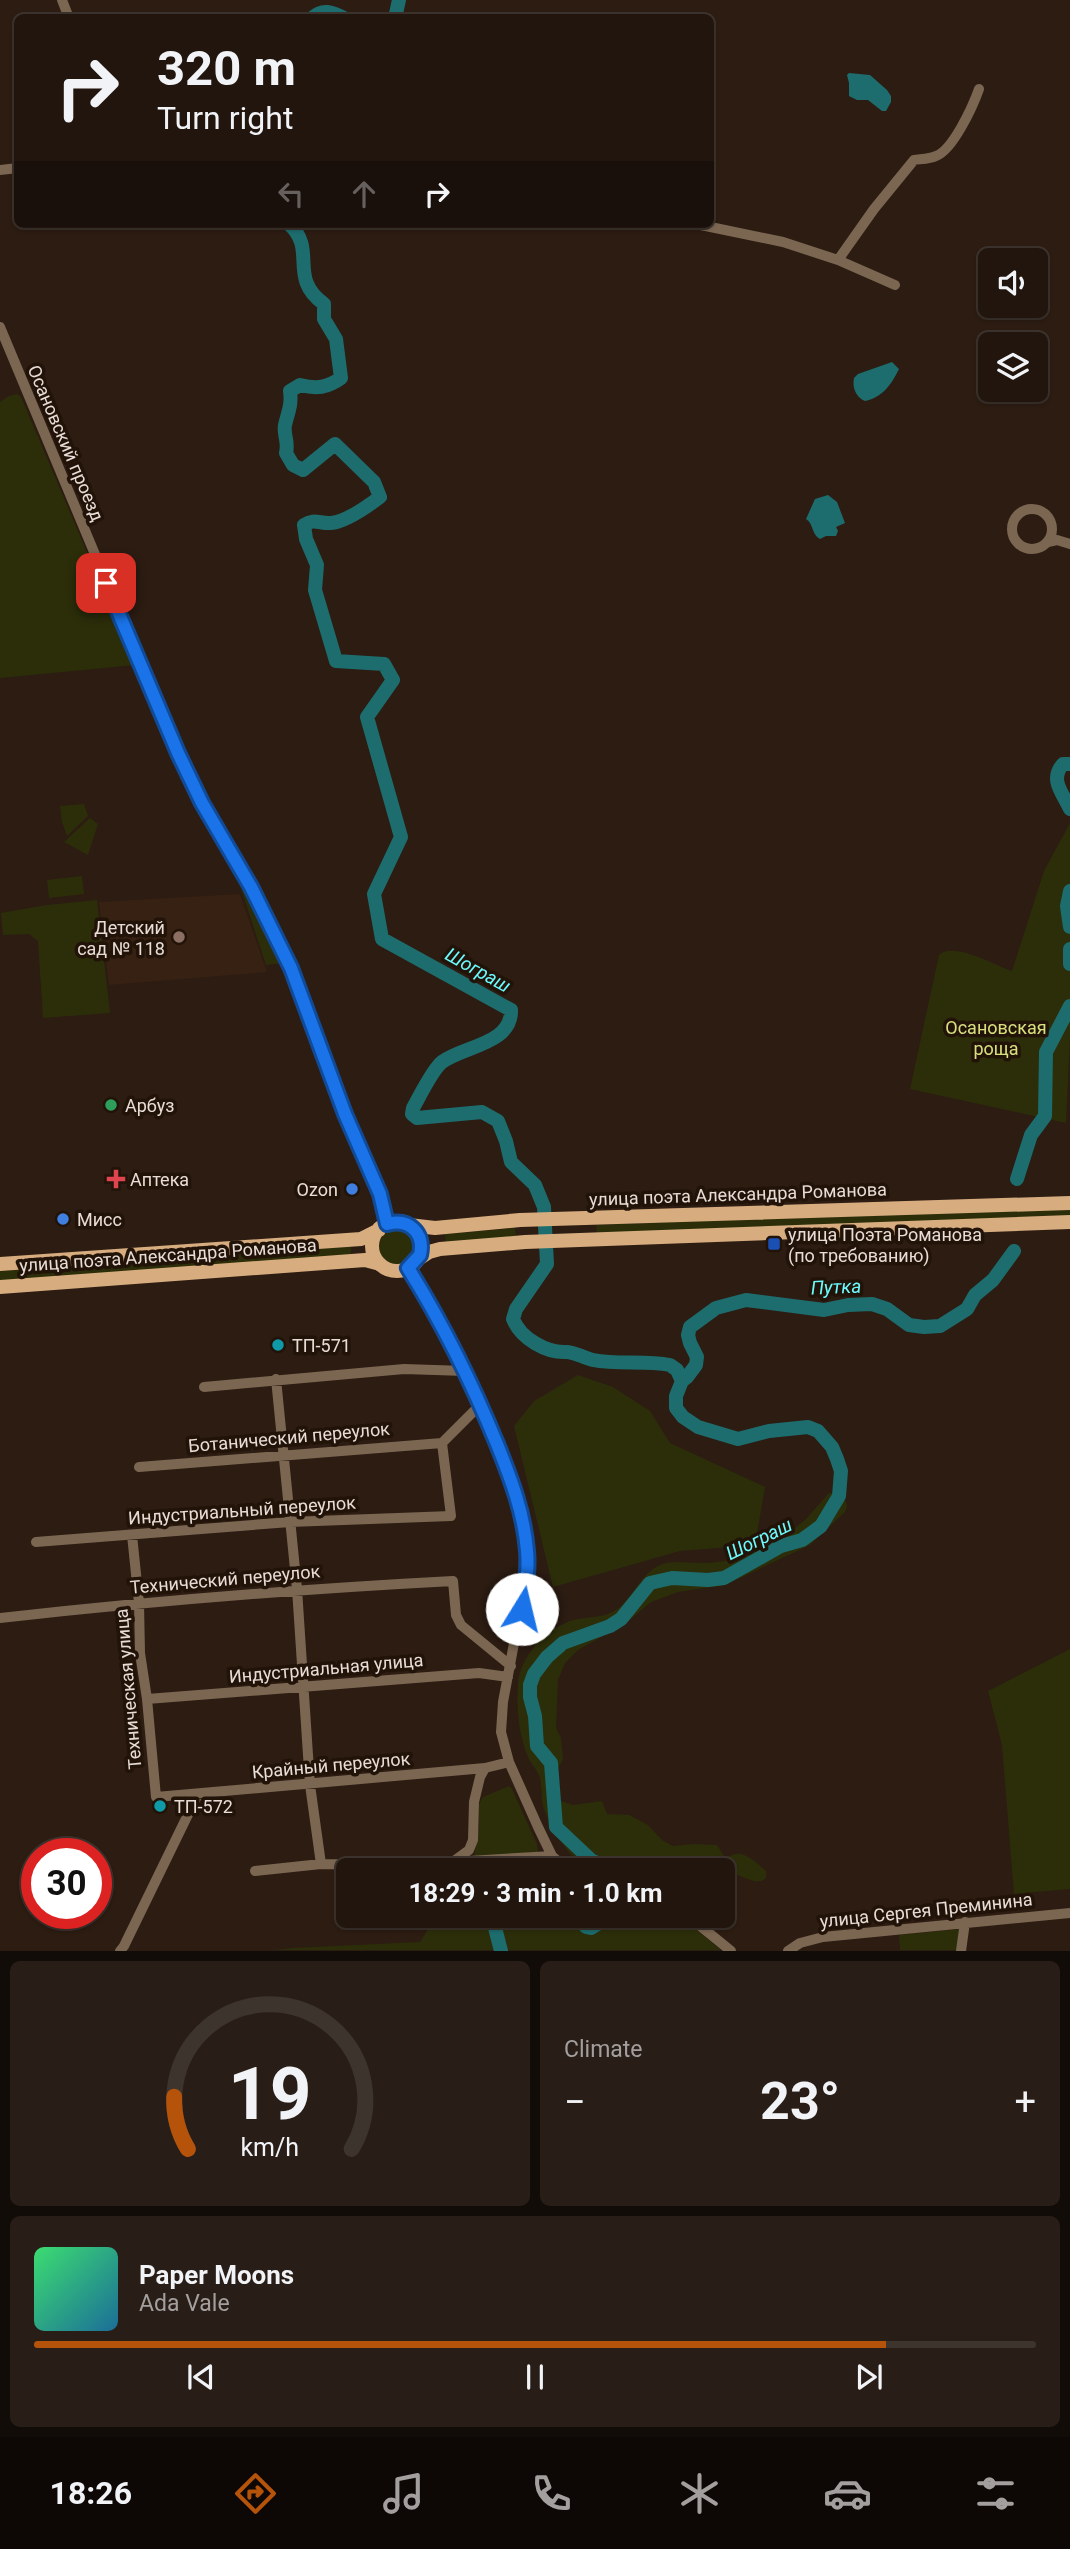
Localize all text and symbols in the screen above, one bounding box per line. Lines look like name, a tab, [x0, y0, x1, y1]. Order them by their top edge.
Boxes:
text: 320 m	[157, 40, 296, 97]
icon: right	[42, 42, 133, 133]
text: Turn right	[157, 99, 293, 137]
icon: left	[272, 175, 310, 213]
icon: ahead	[345, 175, 383, 213]
icon: right	[418, 175, 456, 213]
map controls	[978, 248, 1048, 402]
button: sound	[978, 248, 1048, 318]
button: layers	[978, 332, 1048, 402]
street label: Осановский проезд	[24, 362, 108, 524]
pin	[76, 553, 136, 613]
icon: arrive	[87, 564, 125, 602]
place label: Детский сад № 118	[77, 917, 165, 959]
marker: Детский сад № 118	[171, 929, 187, 945]
water label: Шограш	[441, 943, 515, 997]
park label: Осановская роща	[945, 1017, 1047, 1059]
place label: Арбуз	[125, 1095, 174, 1116]
marker: Арбуз	[103, 1097, 119, 1113]
place label: Аптека	[130, 1169, 189, 1190]
marker: Аптека	[108, 1171, 124, 1187]
street label: улица поэта Александра Романова	[589, 1178, 887, 1210]
place label: Ozon	[297, 1179, 338, 1200]
marker: Ozon	[344, 1181, 360, 1197]
place label: Мисс	[77, 1209, 122, 1230]
marker: Мисс	[55, 1211, 71, 1227]
place label: улица Поэта Романова (по требованию)	[788, 1224, 982, 1267]
street label: улица поэта Александра Романова	[19, 1234, 317, 1276]
marker: улица Поэта Романова (по требованию)	[766, 1236, 782, 1252]
water label: Путка	[810, 1275, 862, 1299]
place label: ТП-571	[292, 1335, 351, 1356]
marker: ТП-571	[270, 1337, 286, 1353]
street label: Ботанический переулок	[187, 1418, 391, 1456]
street label: Индустриальный переулок	[127, 1492, 357, 1528]
water label: Шограш	[722, 1513, 796, 1565]
street label: Технический переулок	[129, 1560, 321, 1598]
position arrow	[485, 1572, 559, 1646]
street label: Техническая улица	[111, 1608, 145, 1770]
street label: Индустриальная улица	[228, 1649, 424, 1687]
street label: Крайный переулок	[251, 1748, 411, 1782]
place label: ТП-572	[174, 1796, 233, 1817]
marker: ТП-572	[152, 1798, 168, 1814]
speed limit sign: 30	[21, 1838, 112, 1929]
text: 18:29 · 3 min · 1.0 km	[408, 1878, 663, 1908]
street label: улица Сергея Преминина	[819, 1888, 1033, 1932]
text: Climate	[564, 2036, 643, 2063]
text: 19	[228, 2052, 312, 2138]
text: 23°	[760, 2071, 840, 2132]
text: −	[564, 2080, 586, 2124]
text: +	[1014, 2080, 1036, 2124]
text: km/h	[241, 2133, 299, 2162]
text: Paper Moons	[139, 2260, 294, 2290]
text: Ada Vale	[139, 2290, 230, 2317]
icon: previous	[182, 2358, 220, 2396]
icon: pause	[516, 2358, 554, 2396]
icon: next	[850, 2358, 888, 2396]
icon: directions	[231, 2469, 280, 2518]
icon: music	[379, 2469, 428, 2518]
icon: phone	[527, 2469, 576, 2518]
icon: climate	[675, 2469, 724, 2518]
icon: car	[823, 2469, 872, 2518]
icon: filters	[971, 2469, 1020, 2518]
text: 18:26	[50, 2474, 132, 2512]

